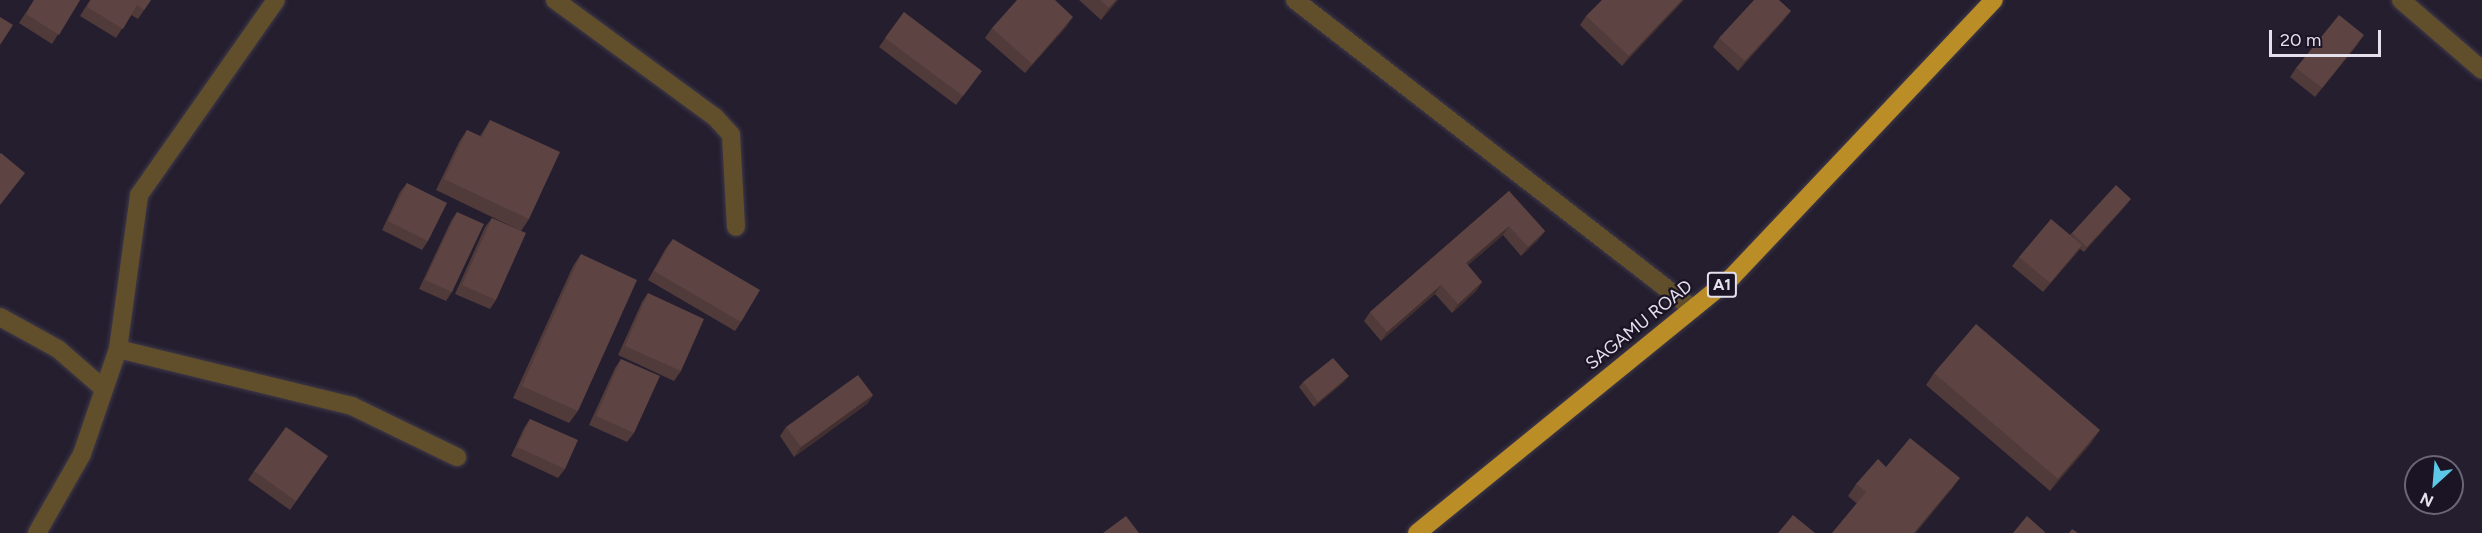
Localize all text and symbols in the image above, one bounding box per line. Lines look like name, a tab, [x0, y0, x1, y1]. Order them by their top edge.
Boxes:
scale bar	[2272, 18, 2384, 56]
text: 20 m	[2280, 29, 2321, 51]
road number: A1	[1706, 272, 1738, 298]
street label: SAGAMU ROAD	[1581, 275, 1697, 375]
north arrow	[2404, 455, 2464, 515]
text: N	[2417, 489, 2436, 511]

